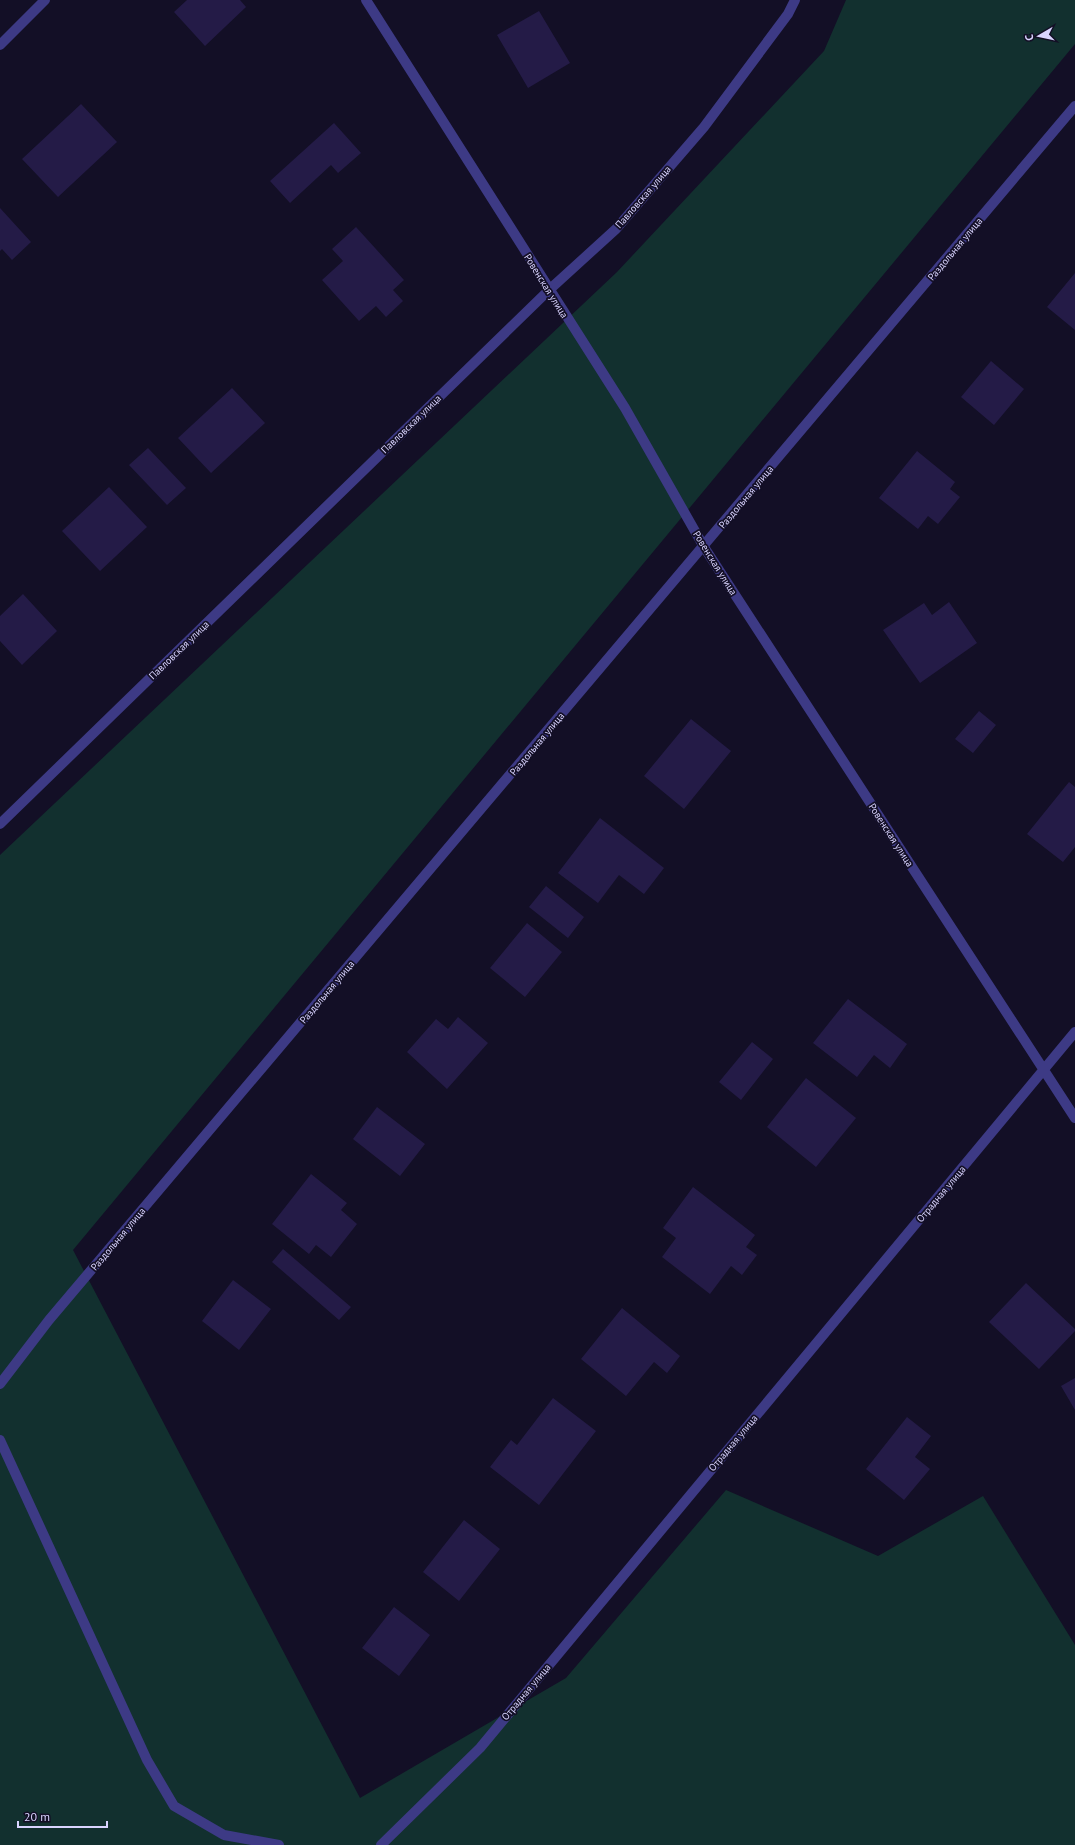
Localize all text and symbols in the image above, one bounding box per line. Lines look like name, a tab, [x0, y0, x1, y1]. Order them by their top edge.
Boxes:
north arrow	[1019, 16, 1059, 56]
text: С	[1022, 33, 1037, 42]
street label: Павловская улица	[612, 163, 674, 231]
street label: Раздольная улица	[925, 215, 985, 283]
street label: Ровенская улица	[521, 252, 571, 321]
street label: Павловская улица	[378, 392, 444, 456]
street label: Раздольная улица	[716, 463, 776, 531]
street label: Ровенская улица	[690, 529, 740, 598]
street label: Павловская улица	[146, 618, 212, 682]
street label: Раздольная улица	[507, 710, 567, 778]
street label: Ровенская улица	[866, 801, 916, 869]
street label: Раздольная улица	[297, 958, 357, 1026]
street label: Отрадная улица	[914, 1163, 968, 1225]
street label: Раздольная улица	[88, 1205, 148, 1273]
street label: Отрадная улица	[706, 1412, 760, 1474]
street label: Отрадная улица	[499, 1661, 553, 1723]
scale bar	[18, 1803, 107, 1829]
text: 20 m	[24, 1809, 50, 1824]

